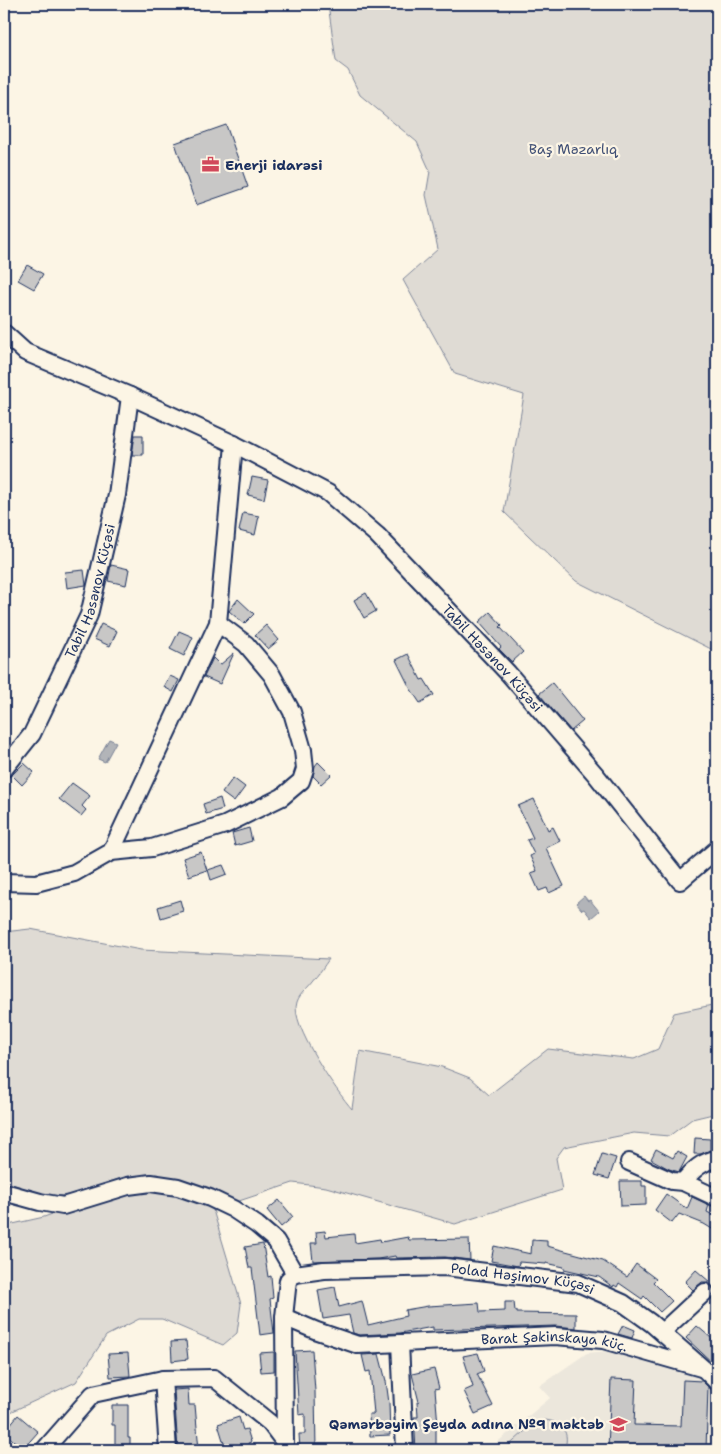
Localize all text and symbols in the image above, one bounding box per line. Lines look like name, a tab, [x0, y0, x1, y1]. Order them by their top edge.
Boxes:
park label: Baş Məzarlıq	[529, 140, 619, 158]
office icon: Enerji idarəsi	[201, 155, 221, 175]
place label: Enerji idarəsi	[225, 156, 322, 174]
street label: Tabil Həsənov Küçəsi	[61, 522, 119, 661]
street label: Tabil Həsənov Küçəsi	[438, 600, 547, 716]
street label: Polad Həşimov Küçəsi	[450, 1259, 598, 1298]
street label: Barat Şəkinskaya küç.	[481, 1327, 630, 1356]
school or university icon: Qəmərbəyim Şeyda adına №9 məktəb	[608, 1414, 628, 1434]
place label: Qəmərbəyim Şeyda adına №9 məktəb	[329, 1415, 604, 1433]

